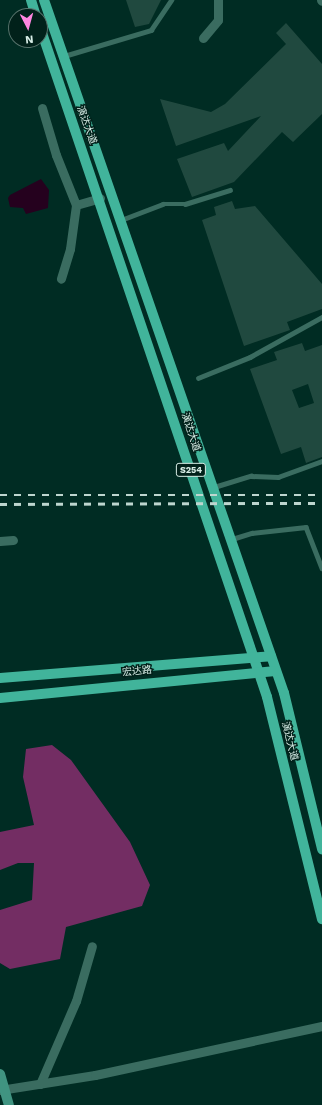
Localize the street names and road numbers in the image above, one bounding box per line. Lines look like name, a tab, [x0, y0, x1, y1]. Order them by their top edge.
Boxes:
street label: 演达大道	[75, 104, 99, 146]
street label: 演达大道	[179, 411, 203, 453]
road number: S254	[175, 463, 207, 477]
street label: 宏达路	[121, 663, 153, 679]
street label: 演达大道	[279, 720, 301, 762]

